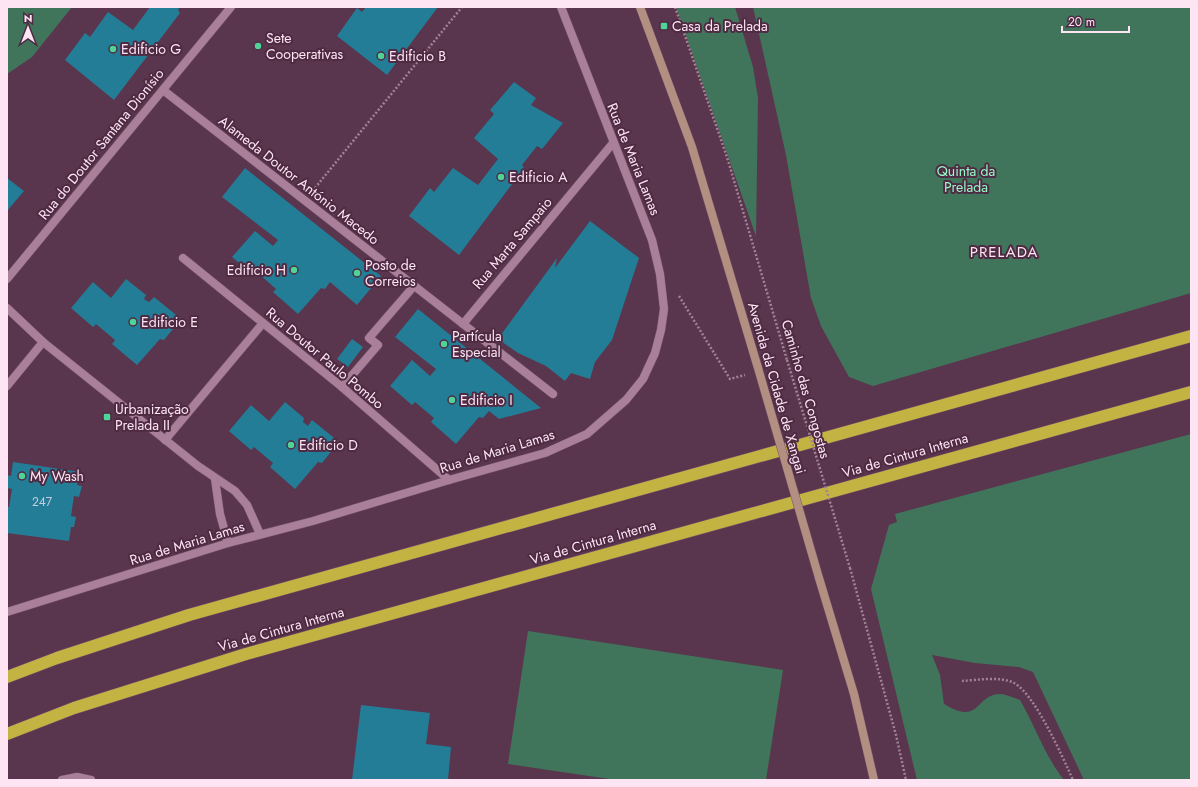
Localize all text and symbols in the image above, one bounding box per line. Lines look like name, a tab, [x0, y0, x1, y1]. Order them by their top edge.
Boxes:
north arrow	[8, 8, 48, 48]
scale bar	[1062, 8, 1129, 34]
text: N	[24, 10, 32, 26]
text: 20 m	[1068, 13, 1095, 31]
place label: Casa da Prelada	[672, 16, 768, 36]
marker: Casa da Prelada	[659, 21, 669, 31]
place label: Sete Cooperativas	[266, 28, 343, 64]
place label: Edificio G	[121, 39, 181, 59]
marker: Sete Cooperativas	[253, 41, 263, 51]
marker: Edificio G	[108, 44, 118, 54]
place label: Edificio B	[389, 46, 446, 66]
marker: Edificio B	[376, 51, 386, 61]
street label: Rua do Doutor Santana Dionísio	[34, 64, 169, 224]
street label: Rua de Maria Lamas	[602, 100, 666, 218]
street label: Alameda Doutor António Macedo	[215, 111, 384, 249]
park label: Quinta da Prelada	[937, 161, 995, 197]
place label: Edificio A	[509, 167, 568, 187]
marker: Edificio A	[496, 172, 506, 182]
street label: Rua Marta Sampaio	[467, 192, 557, 293]
district label: PRELADA	[970, 241, 1038, 263]
place label: Posto de Correios	[365, 255, 416, 291]
place label: Edificio H	[227, 260, 286, 280]
marker: Edificio H	[289, 265, 299, 275]
marker: Posto de Correios	[352, 268, 362, 278]
street label: Avenida da Cidade de Xangai	[743, 300, 811, 476]
street label: Rua Doutor Paulo Pombo	[262, 303, 389, 414]
place label: Edificio E	[141, 312, 198, 332]
marker: Edificio E	[128, 317, 138, 327]
street label: Caminho das Congostas	[777, 317, 835, 461]
place label: Partícula Especial	[452, 326, 502, 362]
marker: Partícula Especial	[439, 339, 449, 349]
place label: Edificio I	[460, 390, 513, 410]
marker: Edificio I	[447, 395, 457, 405]
place label: Urbanização Prelada II	[115, 399, 189, 435]
marker: Urbanização Prelada II	[102, 412, 112, 422]
street label: Rua de Maria Lamas	[437, 424, 557, 478]
street label: Via de Cintura Interna	[840, 427, 970, 483]
place label: Edificio D	[299, 435, 358, 455]
marker: Edificio D	[286, 440, 296, 450]
place label: My Wash	[30, 466, 84, 486]
marker: My Wash	[17, 471, 27, 481]
house number: 247	[32, 493, 53, 511]
street label: Via de Cintura Interna	[528, 514, 658, 570]
street label: Rua de Maria Lamas	[127, 516, 247, 570]
street label: Via de Cintura Interna	[216, 601, 346, 657]

